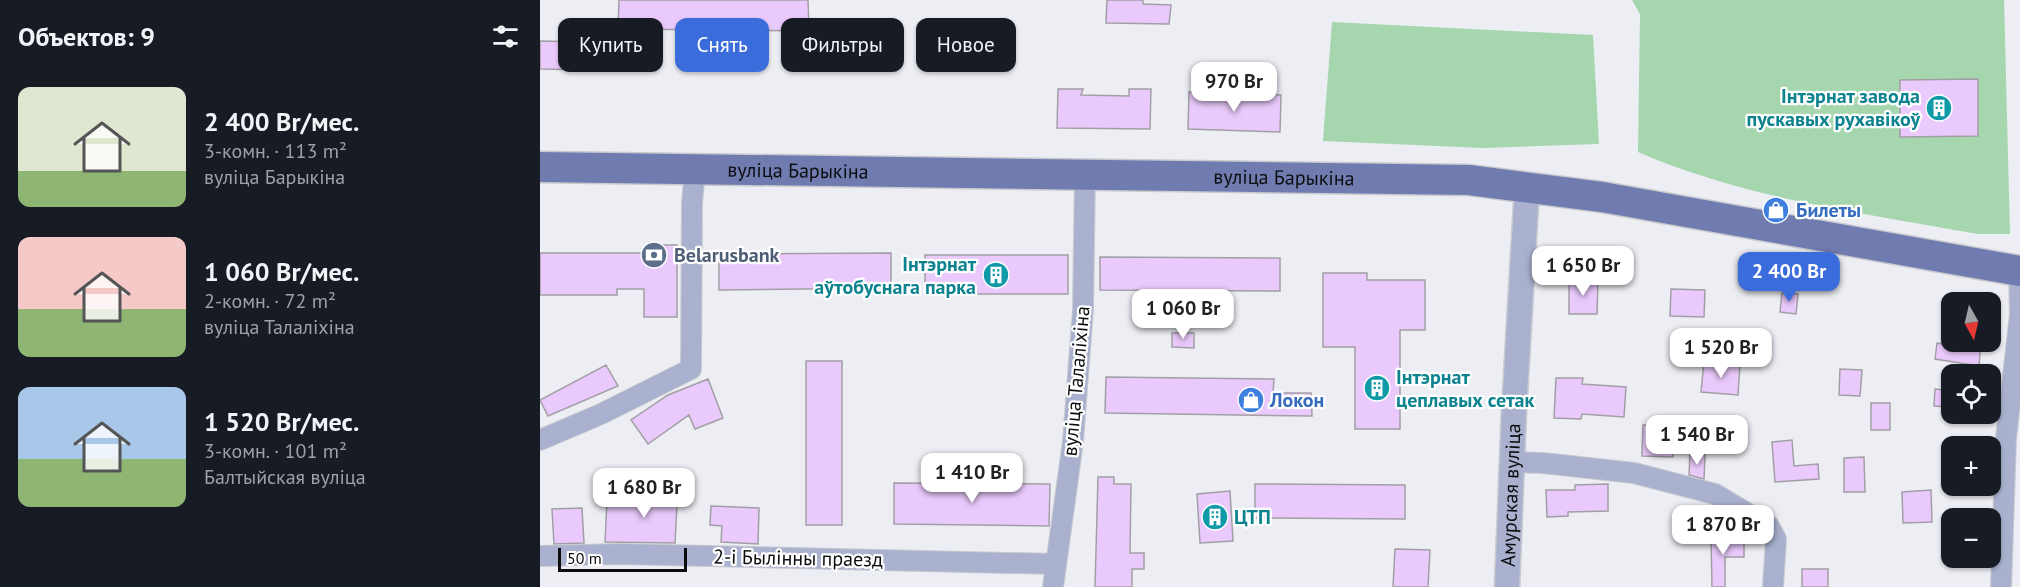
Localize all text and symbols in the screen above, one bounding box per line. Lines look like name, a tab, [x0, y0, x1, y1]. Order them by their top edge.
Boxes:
chip: Купить	[558, 18, 663, 72]
chip: Снять	[675, 18, 769, 72]
chip: Фильтры	[781, 18, 904, 72]
chip: Новое	[916, 18, 1016, 72]
text: Объектов: 9	[18, 20, 155, 53]
icon: filters	[489, 20, 522, 53]
pin: 970 Br	[1185, 62, 1283, 113]
text: 970 Br	[1205, 68, 1263, 94]
place label: Інтэрнат завода пускавых рухавікоў	[1747, 83, 1920, 132]
building icon: Інтэрнат завода пускавых рухавікоў	[1924, 93, 1954, 123]
text: 2 400 Br/мес.	[204, 105, 359, 138]
icon: home	[66, 111, 138, 183]
text: 3-комн. · 113 m²	[204, 138, 347, 164]
street label: вуліца Барыкіна	[727, 157, 869, 185]
street label: вуліца Барыкіна	[1213, 163, 1355, 191]
text: вуліца Барыкіна	[204, 164, 345, 190]
shop icon: Билеты	[1761, 195, 1791, 225]
place label: Билеты	[1796, 197, 1861, 223]
bank icon: Belarusbank	[639, 240, 669, 270]
place label: Belarusbank	[674, 242, 780, 268]
pin: 1 650 Br	[1521, 246, 1645, 297]
place label: Інтэрнат аўтобуснага парка	[814, 251, 977, 300]
text: 1 650 Br	[1546, 252, 1620, 278]
pin: 2 400 Br	[1727, 252, 1851, 303]
text: 1 060 Br/мес.	[204, 255, 359, 288]
text: 2 400 Br	[1752, 258, 1826, 284]
building icon: Інтэрнат аўтобуснага парка	[981, 260, 1011, 290]
icon: home	[66, 261, 138, 333]
text: 2-комн. · 72 m²	[204, 288, 336, 314]
pin: 1 060 Br	[1121, 289, 1245, 340]
north arrow	[1941, 292, 2001, 352]
map controls	[1941, 292, 2001, 568]
text: 1 060 Br	[1146, 295, 1220, 321]
street label: вуліца Талаліхіна	[1056, 305, 1096, 457]
text: вуліца Талаліхіна	[204, 314, 355, 340]
pin: 1 520 Br	[1659, 328, 1783, 379]
text: 1 520 Br	[1684, 334, 1758, 360]
place label: Інтэрнат цеплавых сетак	[1396, 364, 1534, 413]
button: locate	[1941, 364, 2001, 424]
building icon: Інтэрнат цеплавых сетак	[1362, 373, 1392, 403]
shop icon: Локон	[1236, 385, 1266, 415]
place label: Локон	[1269, 387, 1324, 413]
text: 1 520 Br/мес.	[204, 405, 359, 438]
icon: home	[66, 411, 138, 483]
pin: 1 540 Br	[1635, 415, 1759, 466]
text: 1 540 Br	[1660, 421, 1734, 447]
street label: Амурская вуліца	[1495, 423, 1526, 567]
button: +	[1941, 436, 2001, 496]
text: 3-комн. · 101 m²	[204, 438, 347, 464]
pin: 1 410 Br	[910, 453, 1034, 504]
text: 1 410 Br	[935, 459, 1009, 485]
text: Балтыйская вуліца	[204, 464, 366, 490]
pin: 1 680 Br	[582, 468, 706, 519]
text: 1 680 Br	[607, 474, 681, 500]
building icon: ЦТП	[1200, 502, 1230, 532]
place label: ЦТП	[1234, 504, 1271, 530]
pin: 1 870 Br	[1661, 505, 1785, 556]
button: −	[1941, 508, 2001, 568]
text: 1 870 Br	[1686, 511, 1760, 537]
street label: 2-і Былінны праезд	[713, 544, 883, 572]
scale bar	[558, 545, 687, 572]
text: 50 m	[567, 548, 602, 568]

